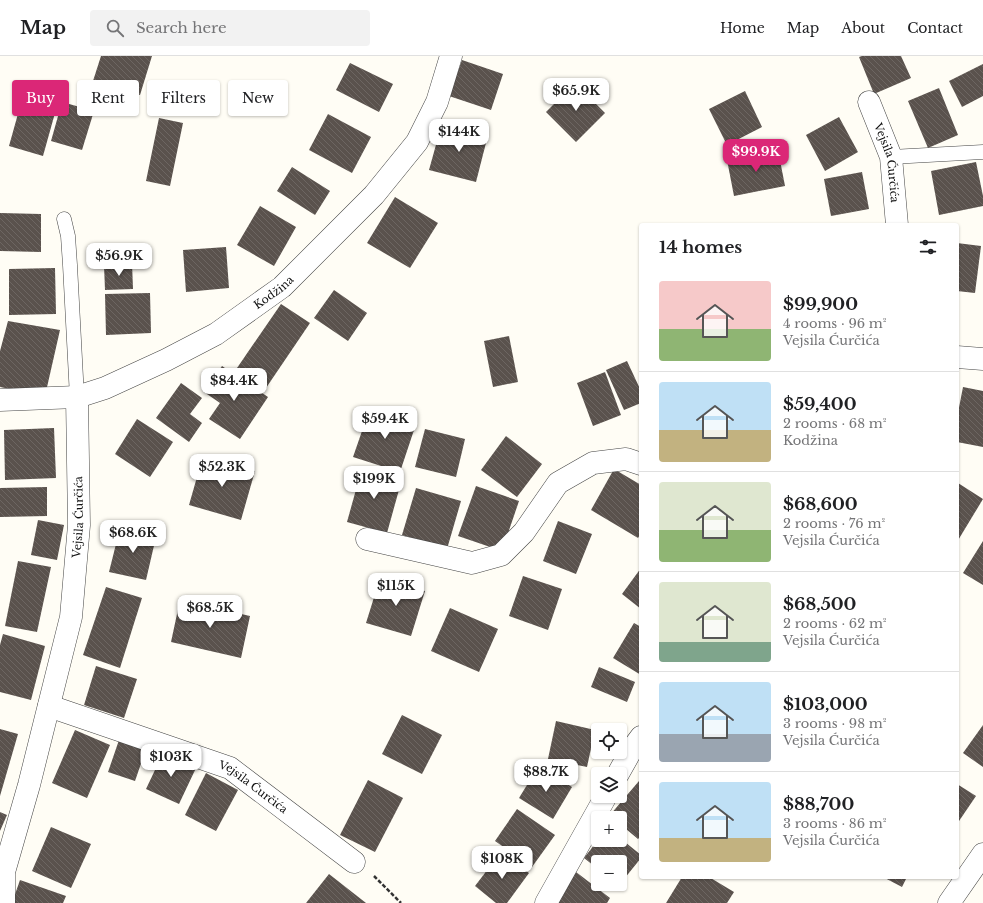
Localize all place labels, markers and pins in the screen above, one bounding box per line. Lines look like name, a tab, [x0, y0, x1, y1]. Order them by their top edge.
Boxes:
pin: $65.9K	[543, 78, 609, 112]
pin: $144K	[431, 119, 487, 153]
pin: $99.9K	[723, 139, 789, 173]
pin: $56.9K	[86, 243, 152, 277]
pin: $84.4K	[201, 368, 267, 402]
pin: $59.4K	[352, 406, 418, 440]
pin: $52.3K	[189, 454, 255, 488]
pin: $199K	[346, 466, 402, 500]
pin: $68.6K	[100, 520, 166, 554]
pin: $115K	[368, 573, 424, 607]
pin: $68.5K	[177, 595, 243, 629]
pin: $103K	[143, 744, 199, 778]
pin: $88.7K	[513, 759, 579, 793]
pin: $108K	[474, 846, 530, 880]

